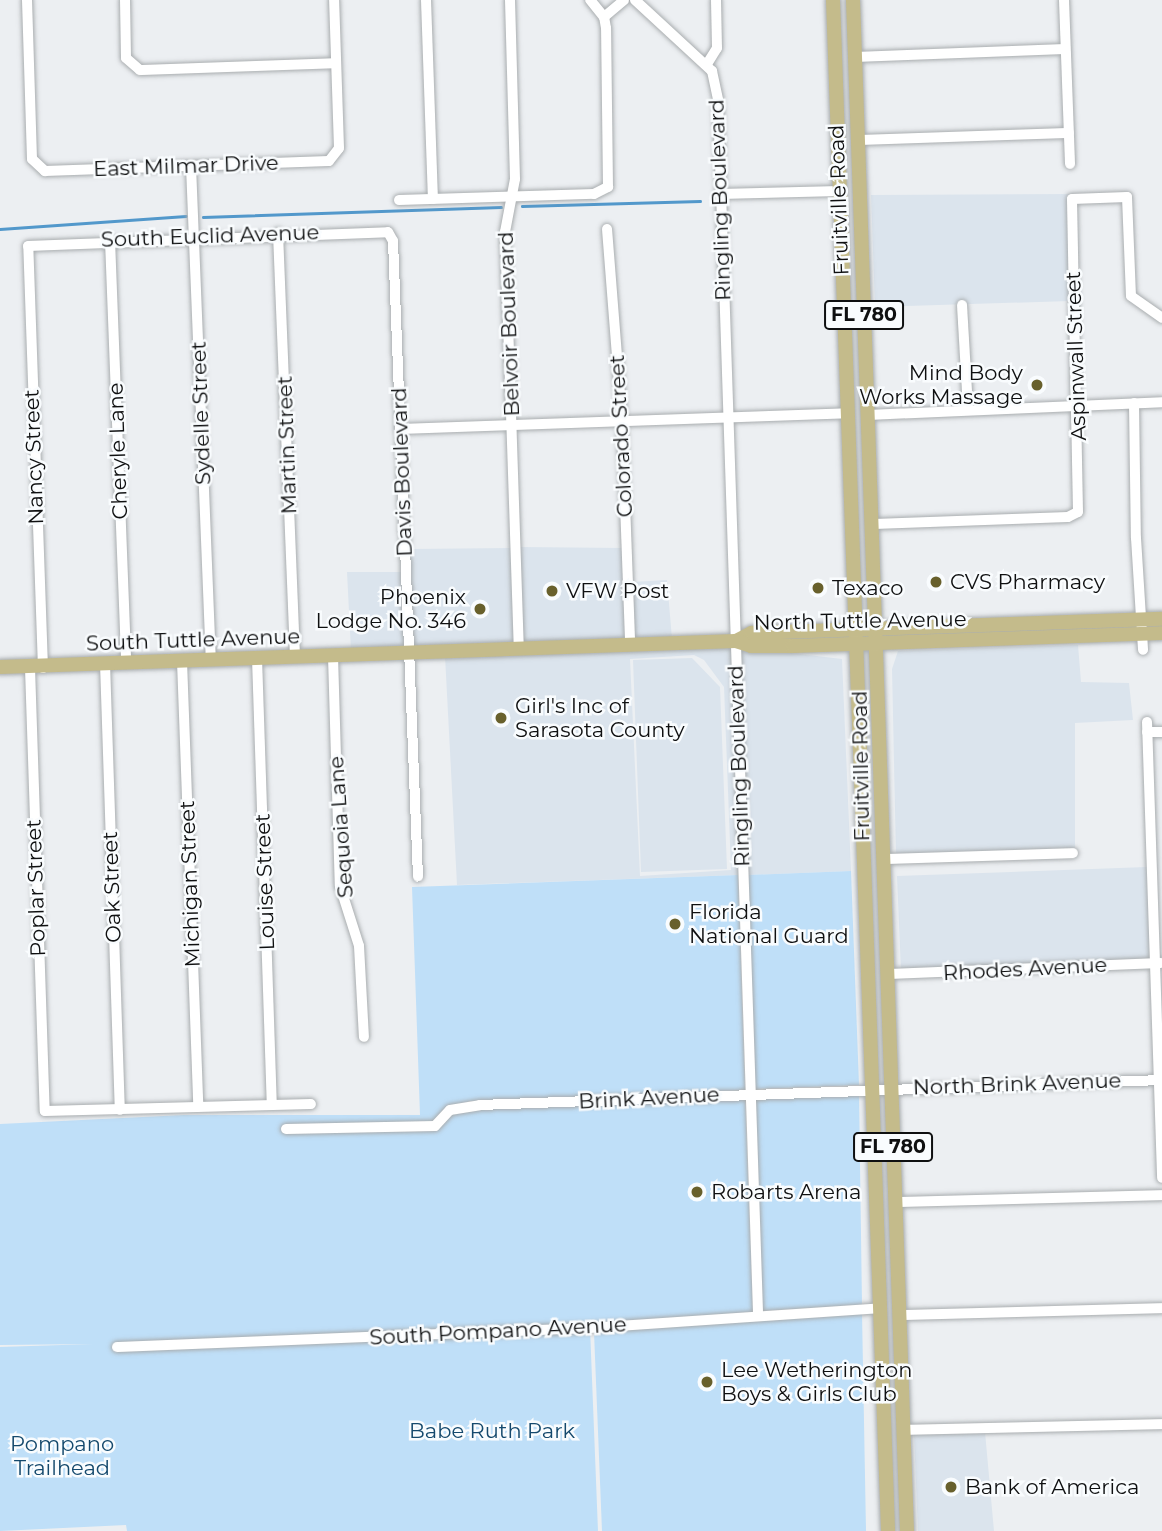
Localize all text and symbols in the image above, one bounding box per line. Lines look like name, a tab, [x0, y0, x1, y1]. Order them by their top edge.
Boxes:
street label: Ringling Boulevard	[704, 99, 736, 301]
street label: Fruitville Road	[824, 124, 854, 276]
street label: East Milmar Drive	[93, 150, 279, 182]
street label: South Euclid Avenue	[100, 220, 320, 252]
street label: Belvoir Boulevard	[493, 231, 525, 417]
street label: Aspinwall Street	[1060, 271, 1092, 441]
road number: FL 780	[824, 300, 904, 330]
street label: Sydelle Street	[186, 341, 216, 485]
street label: Colorado Street	[604, 354, 638, 518]
place label: Mind Body Works Massage	[859, 360, 1023, 410]
street label: Martin Street	[272, 375, 302, 515]
marker: Mind Body Works Massage	[1029, 377, 1045, 393]
street label: Cheryle Lane	[103, 382, 133, 520]
street label: Davis Boulevard	[386, 387, 418, 557]
street label: Nancy Street	[19, 389, 49, 525]
place label: CVS Pharmacy	[950, 569, 1105, 595]
marker: CVS Pharmacy	[928, 574, 944, 590]
place label: Texaco	[832, 575, 903, 601]
place label: VFW Post	[566, 578, 669, 604]
marker: Texaco	[810, 580, 826, 596]
marker: VFW Post	[544, 583, 560, 599]
place label: Phoenix Lodge No. 346	[315, 584, 466, 634]
marker: Phoenix Lodge No. 346	[472, 601, 488, 617]
street label: North Tuttle Avenue	[753, 607, 967, 635]
street label: South Tuttle Avenue	[86, 624, 300, 656]
street label: Ringling Boulevard	[723, 665, 755, 867]
street label: Fruitville Road	[847, 690, 875, 842]
place label: Girl's Inc of Sarasota County	[515, 693, 685, 743]
marker: Girl's Inc of Sarasota County	[493, 710, 509, 726]
street label: Sequoia Lane	[323, 755, 359, 899]
street label: Michigan Street	[174, 800, 206, 968]
street label: Louise Street	[250, 813, 280, 951]
street label: Poplar Street	[21, 819, 51, 957]
street label: Oak Street	[97, 831, 127, 943]
place label: Florida National Guard	[689, 899, 849, 949]
marker: Florida National Guard	[667, 916, 683, 932]
street label: Rhodes Avenue	[942, 952, 1108, 986]
street label: North Brink Avenue	[912, 1068, 1122, 1100]
street label: Brink Avenue	[578, 1082, 720, 1114]
road number: FL 780	[853, 1132, 933, 1162]
place label: Robarts Arena	[711, 1179, 861, 1205]
marker: Robarts Arena	[689, 1184, 705, 1200]
street label: South Pompano Avenue	[369, 1312, 627, 1350]
place label: Lee Wetherington Boys & Girls Club	[721, 1357, 912, 1407]
marker: Lee Wetherington Boys & Girls Club	[699, 1374, 715, 1390]
park label: Babe Ruth Park	[409, 1418, 575, 1444]
park label: Pompano Trailhead	[10, 1431, 114, 1481]
place label: Bank of America	[965, 1474, 1139, 1500]
marker: Bank of America	[943, 1479, 959, 1495]

